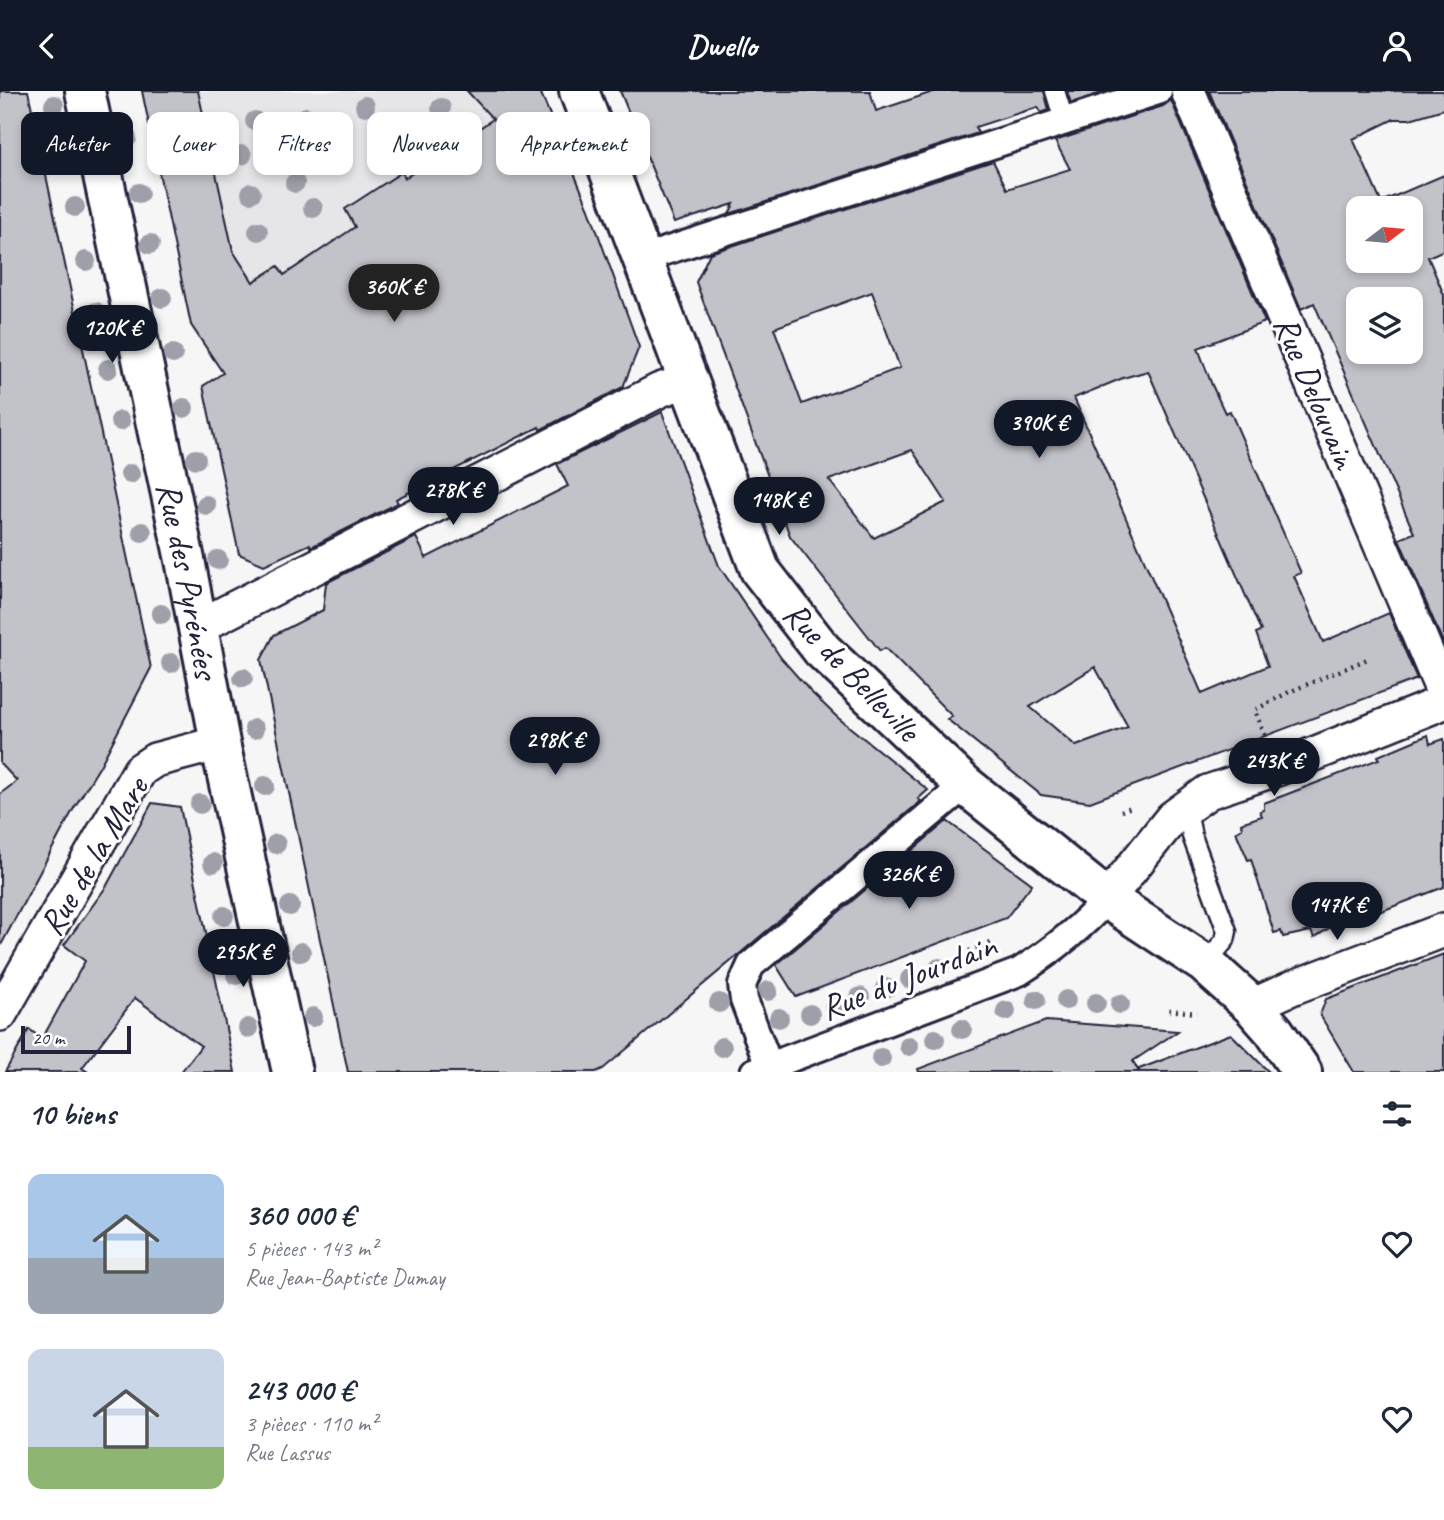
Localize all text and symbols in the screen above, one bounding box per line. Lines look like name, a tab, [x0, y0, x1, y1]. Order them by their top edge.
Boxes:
text: Dwello	[687, 25, 757, 66]
icon: back	[28, 27, 66, 65]
icon: person	[1378, 27, 1416, 65]
chip: Acheter	[21, 112, 133, 175]
chip: Louer	[147, 112, 239, 175]
chip: Filtres	[253, 112, 353, 175]
chip: Nouveau	[367, 112, 482, 175]
chip: Appartement	[496, 112, 650, 175]
north arrow	[1346, 196, 1423, 273]
map controls	[1346, 196, 1423, 364]
pin: 360K €	[337, 265, 451, 324]
text: 360K €	[364, 272, 424, 301]
button: layers	[1346, 287, 1423, 364]
pin: 120K €	[55, 306, 169, 365]
street label: Rue Delouvain	[1263, 309, 1369, 477]
text: 120K €	[83, 313, 141, 342]
pin: 390K €	[982, 401, 1096, 460]
text: 390K €	[1010, 408, 1068, 437]
pin: 278K €	[396, 467, 510, 527]
text: 278K €	[424, 475, 482, 504]
pin: 148K €	[722, 477, 836, 537]
street label: Rue des Pyrénées	[146, 478, 230, 685]
text: 148K €	[750, 485, 808, 514]
street label: Rue de Belleville	[774, 592, 932, 753]
pin: 298K €	[498, 717, 612, 777]
text: 298K €	[526, 725, 584, 754]
pin: 243K €	[1217, 739, 1331, 798]
text: 243K €	[1245, 746, 1303, 775]
street label: Rue de la Mare	[29, 767, 160, 944]
pin: 326K €	[852, 851, 966, 911]
text: 326K €	[879, 859, 939, 888]
pin: 147K €	[1280, 883, 1394, 942]
text: 147K €	[1308, 890, 1366, 919]
street label: Rue du Jourdain	[814, 922, 1003, 1031]
pin: 295K €	[186, 929, 300, 989]
text: 295K €	[214, 937, 272, 966]
scale bar	[21, 1023, 131, 1055]
text: 20 m	[32, 1026, 64, 1050]
text: 10 biens	[28, 1095, 116, 1133]
icon: filters	[1378, 1095, 1416, 1133]
text: 360 000 €	[245, 1196, 355, 1234]
icon: home	[84, 1202, 168, 1286]
icon: heart	[1378, 1225, 1416, 1263]
text: 5 pièces · 143 m²	[245, 1234, 377, 1263]
text: Rue Jean-Baptiste Dumay	[245, 1263, 445, 1292]
text: 243 000 €	[245, 1371, 354, 1409]
icon: home	[84, 1377, 168, 1461]
icon: heart	[1378, 1400, 1416, 1438]
text: 3 pièces · 110 m²	[245, 1409, 377, 1438]
text: Rue Lassus	[245, 1438, 329, 1467]

